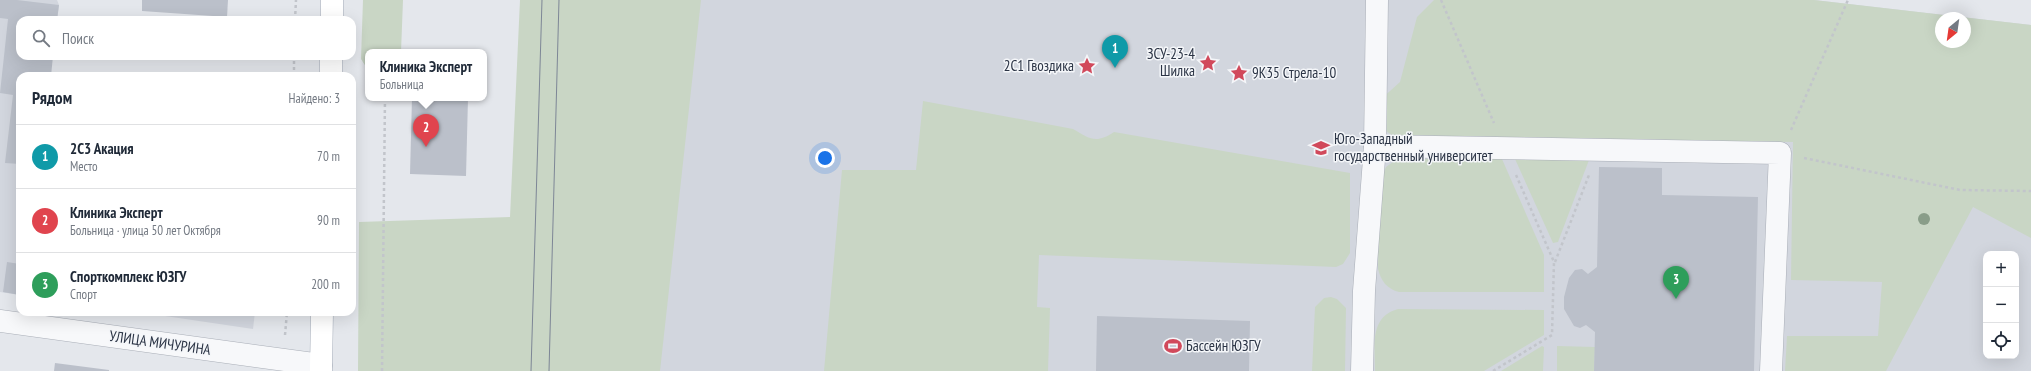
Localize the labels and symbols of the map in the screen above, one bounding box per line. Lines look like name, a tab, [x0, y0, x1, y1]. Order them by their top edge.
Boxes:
north arrow	[1935, 12, 1971, 48]
pin: 1	[1102, 35, 1128, 68]
place label: ЗСУ-23-4 Шилка	[1147, 44, 1195, 80]
place icon: ЗСУ-23-4 Шилка	[1198, 53, 1218, 73]
place label: 2С1 Гвоздика	[1004, 56, 1074, 75]
place icon: 2С1 Гвоздика	[1077, 56, 1097, 76]
place icon: 9К35 Стрела-10	[1229, 63, 1249, 83]
place label: 9К35 Стрела-10	[1252, 63, 1336, 82]
pin: 2	[413, 114, 439, 147]
place label: Юго-Западный государственный университет	[1334, 129, 1493, 165]
school or university icon: Юго-Западный государственный университет	[1311, 138, 1331, 158]
your location	[815, 148, 835, 168]
pin: 3	[1663, 266, 1689, 299]
street label: УЛИЦА МИЧУРИНА	[108, 326, 213, 359]
sports icon: Бассейн ЮЗГУ	[1163, 336, 1183, 356]
place label: Бассейн ЮЗГУ	[1186, 336, 1261, 355]

